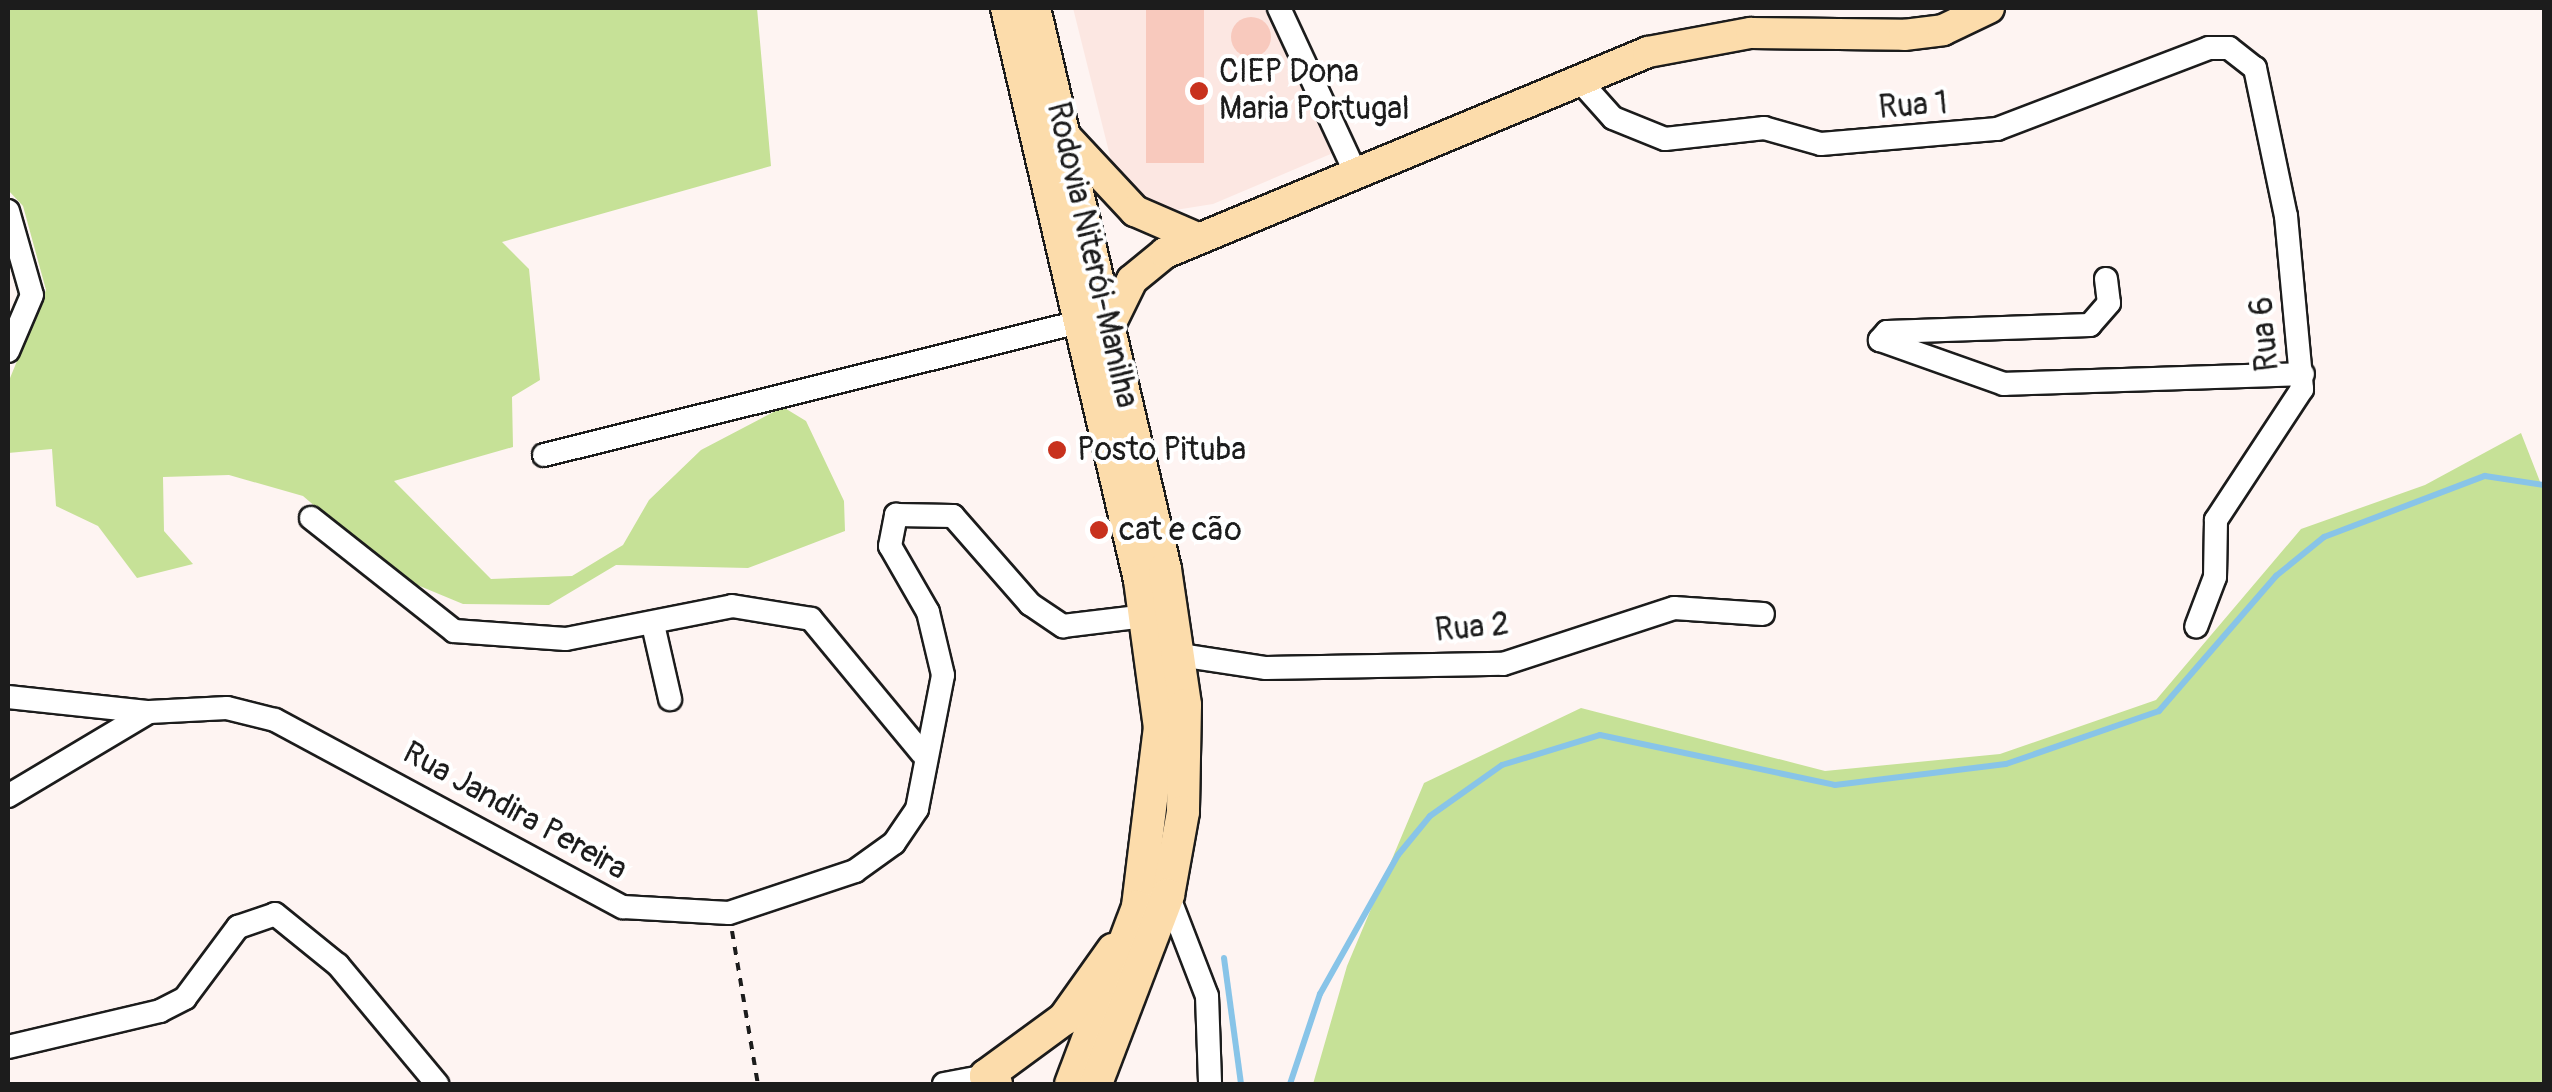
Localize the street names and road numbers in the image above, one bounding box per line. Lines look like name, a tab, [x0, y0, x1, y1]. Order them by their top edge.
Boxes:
street label: Rua 1	[1877, 84, 1949, 128]
street label: Rodovia Niterói-Manilha	[1038, 98, 1146, 412]
street label: Rua 6	[2243, 295, 2287, 373]
street label: Rua 2	[1433, 606, 1511, 650]
street label: Rua Jandira Pereira	[396, 734, 634, 888]

